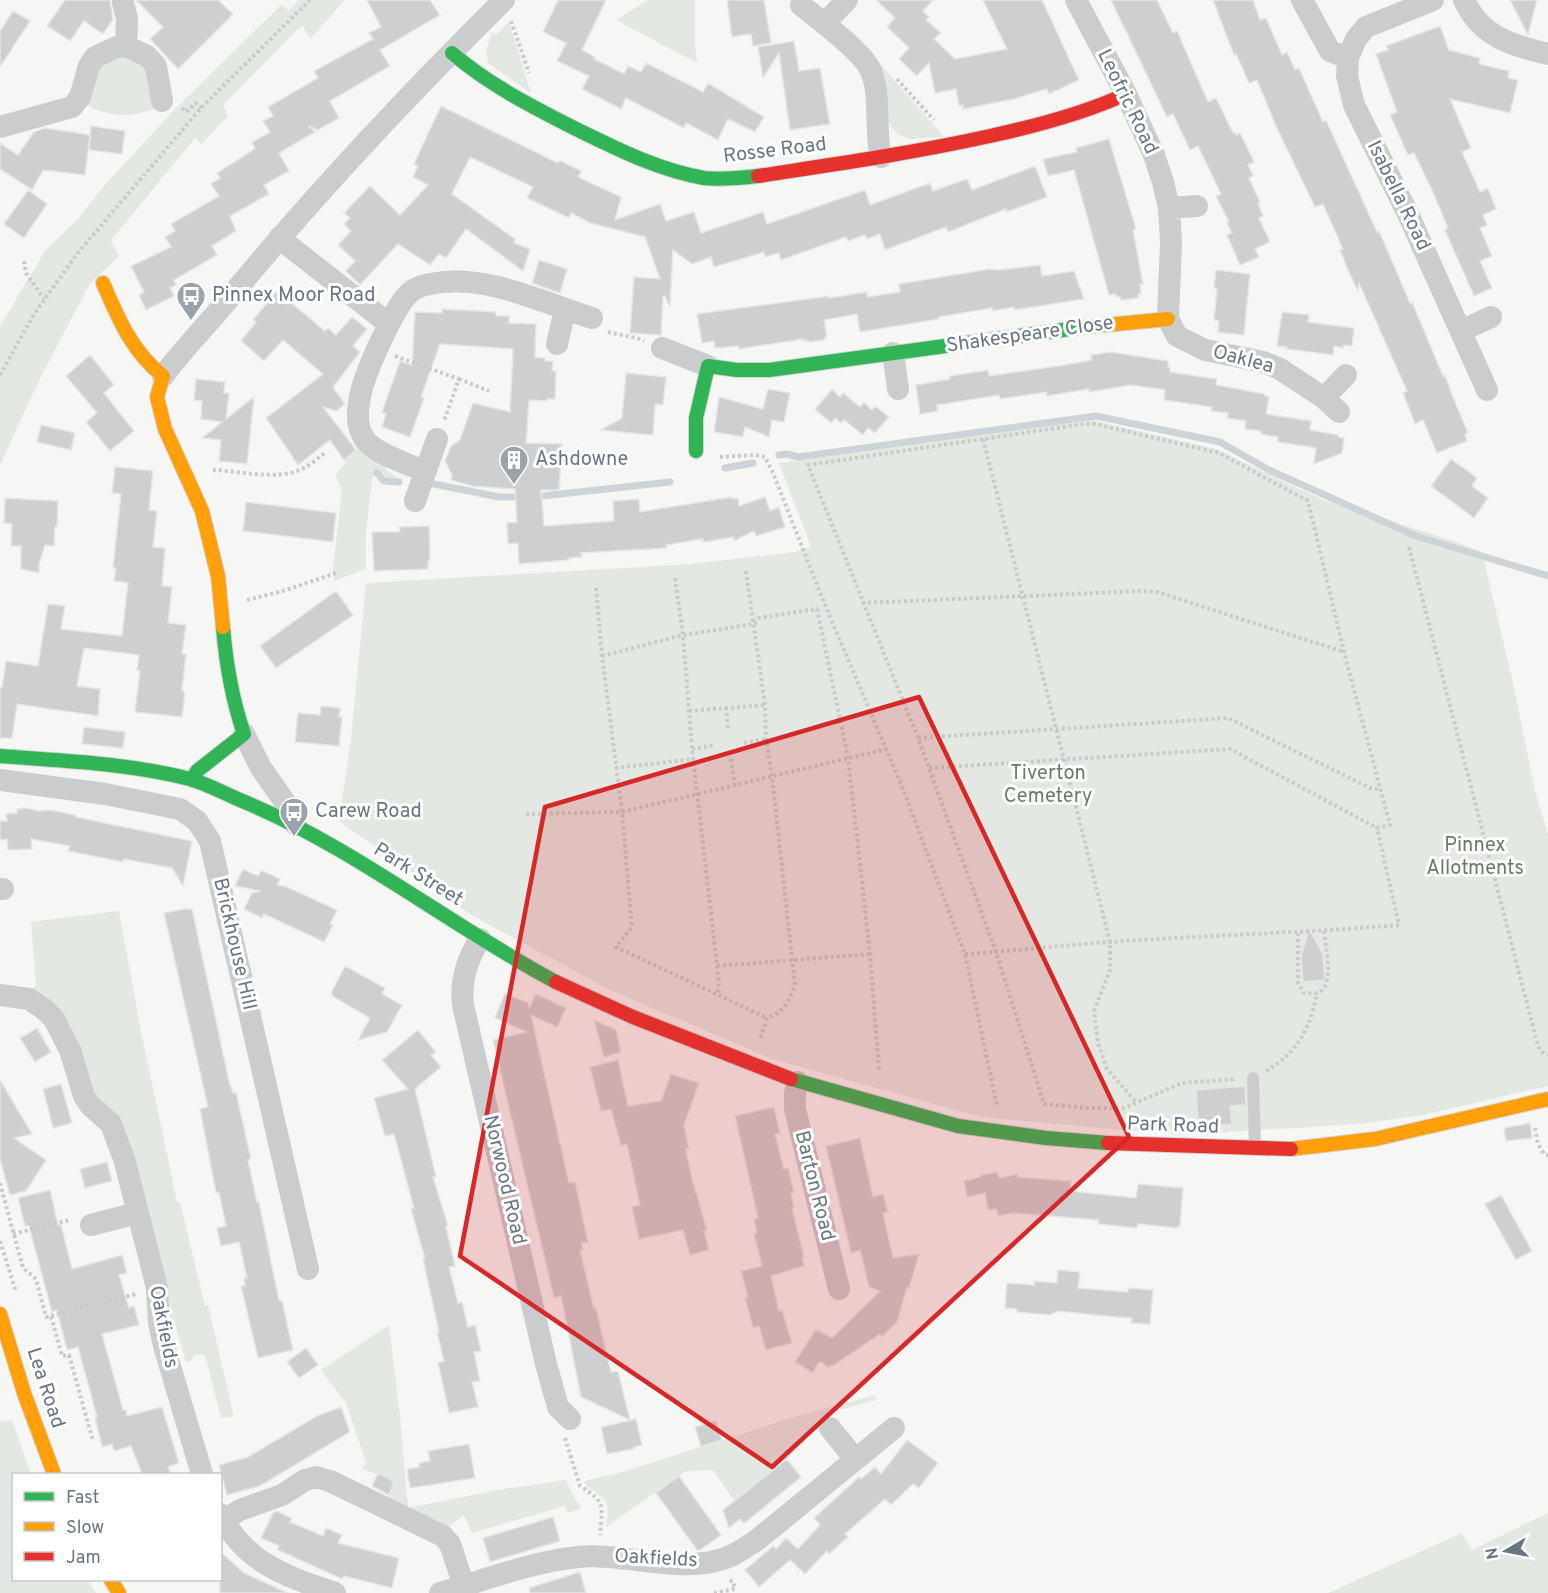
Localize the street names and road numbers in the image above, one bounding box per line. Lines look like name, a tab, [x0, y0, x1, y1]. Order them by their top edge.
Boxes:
street label: Leofric Road	[1090, 45, 1164, 159]
street label: Rosse Road	[722, 132, 828, 170]
street label: Isabella Road	[1360, 137, 1436, 255]
street label: Shakespeare Close	[945, 310, 1115, 360]
street label: Oaklea	[1210, 339, 1276, 381]
street label: Park Street	[368, 837, 468, 913]
street label: Brickhouse Hill	[206, 875, 262, 1013]
street label: Park Road	[1126, 1111, 1220, 1141]
street label: Norwood Road	[476, 1113, 532, 1247]
street label: Barton Road	[788, 1128, 840, 1244]
street label: Oakfields	[142, 1283, 184, 1371]
street label: Lea Road	[20, 1344, 70, 1432]
street label: Oakfields	[614, 1544, 698, 1574]

